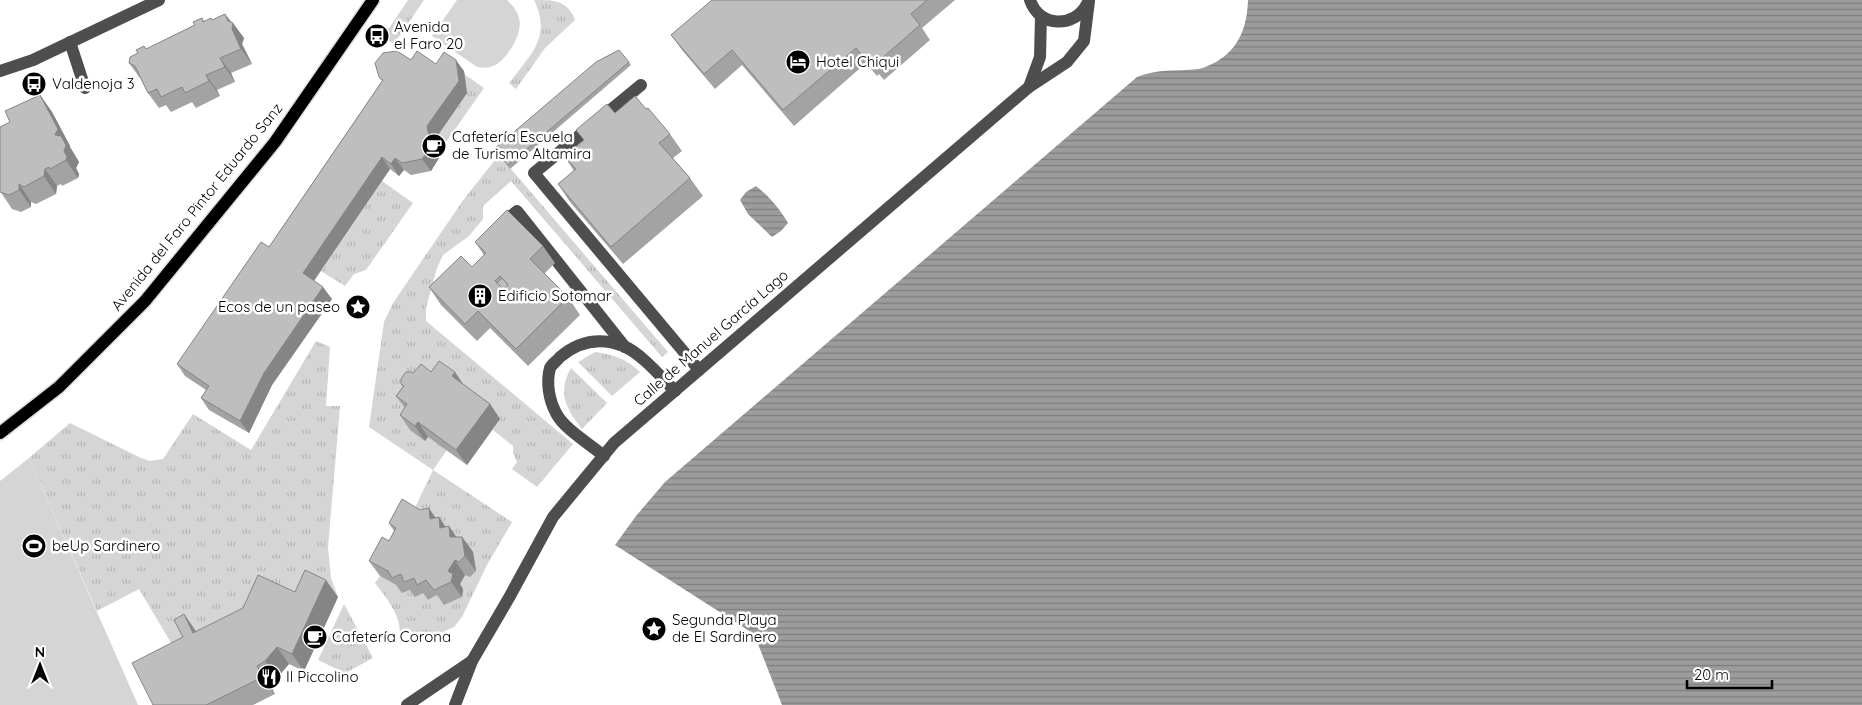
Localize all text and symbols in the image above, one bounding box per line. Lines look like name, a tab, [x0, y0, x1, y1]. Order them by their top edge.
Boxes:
place label: Avenida el Faro 20	[394, 17, 463, 53]
bus stop icon: Avenida el Faro 20	[364, 23, 390, 49]
hotel icon: Hotel Chiqui	[785, 49, 811, 75]
place label: Hotel Chiqui	[816, 52, 899, 71]
bus stop icon: Valdenoja 3	[21, 71, 47, 97]
place label: Valdenoja 3	[52, 74, 135, 93]
street label: Avenida del Faro Pintor Eduardo Sanz	[107, 99, 286, 314]
place label: Cafetería Escuela de Turismo Altamira	[452, 127, 591, 163]
cafe icon: Cafetería Escuela de Turismo Altamira	[421, 133, 447, 159]
street label: Calle de Manuel García Lago	[629, 265, 792, 410]
building icon: Edificio Sotomar	[467, 283, 493, 309]
place label: Edificio Sotomar	[498, 286, 612, 305]
place icon: Ecos de un paseo	[345, 294, 371, 320]
place label: Ecos de un paseo	[218, 297, 340, 316]
sports icon: beUp Sardinero	[21, 533, 47, 559]
place label: beUp Sardinero	[52, 536, 160, 555]
place label: Segunda Playa de El Sardinero	[672, 610, 777, 646]
place icon: Segunda Playa de El Sardinero	[641, 616, 667, 642]
cafe icon: Cafetería Corona	[302, 624, 328, 650]
place label: Cafetería Corona	[332, 627, 451, 646]
north arrow	[15, 640, 65, 690]
text: N	[35, 643, 45, 661]
scale bar	[1687, 658, 1772, 690]
restaurant icon: Il Piccolino	[256, 664, 282, 690]
text: 20 m	[1694, 665, 1729, 684]
place label: Il Piccolino	[286, 667, 358, 686]

